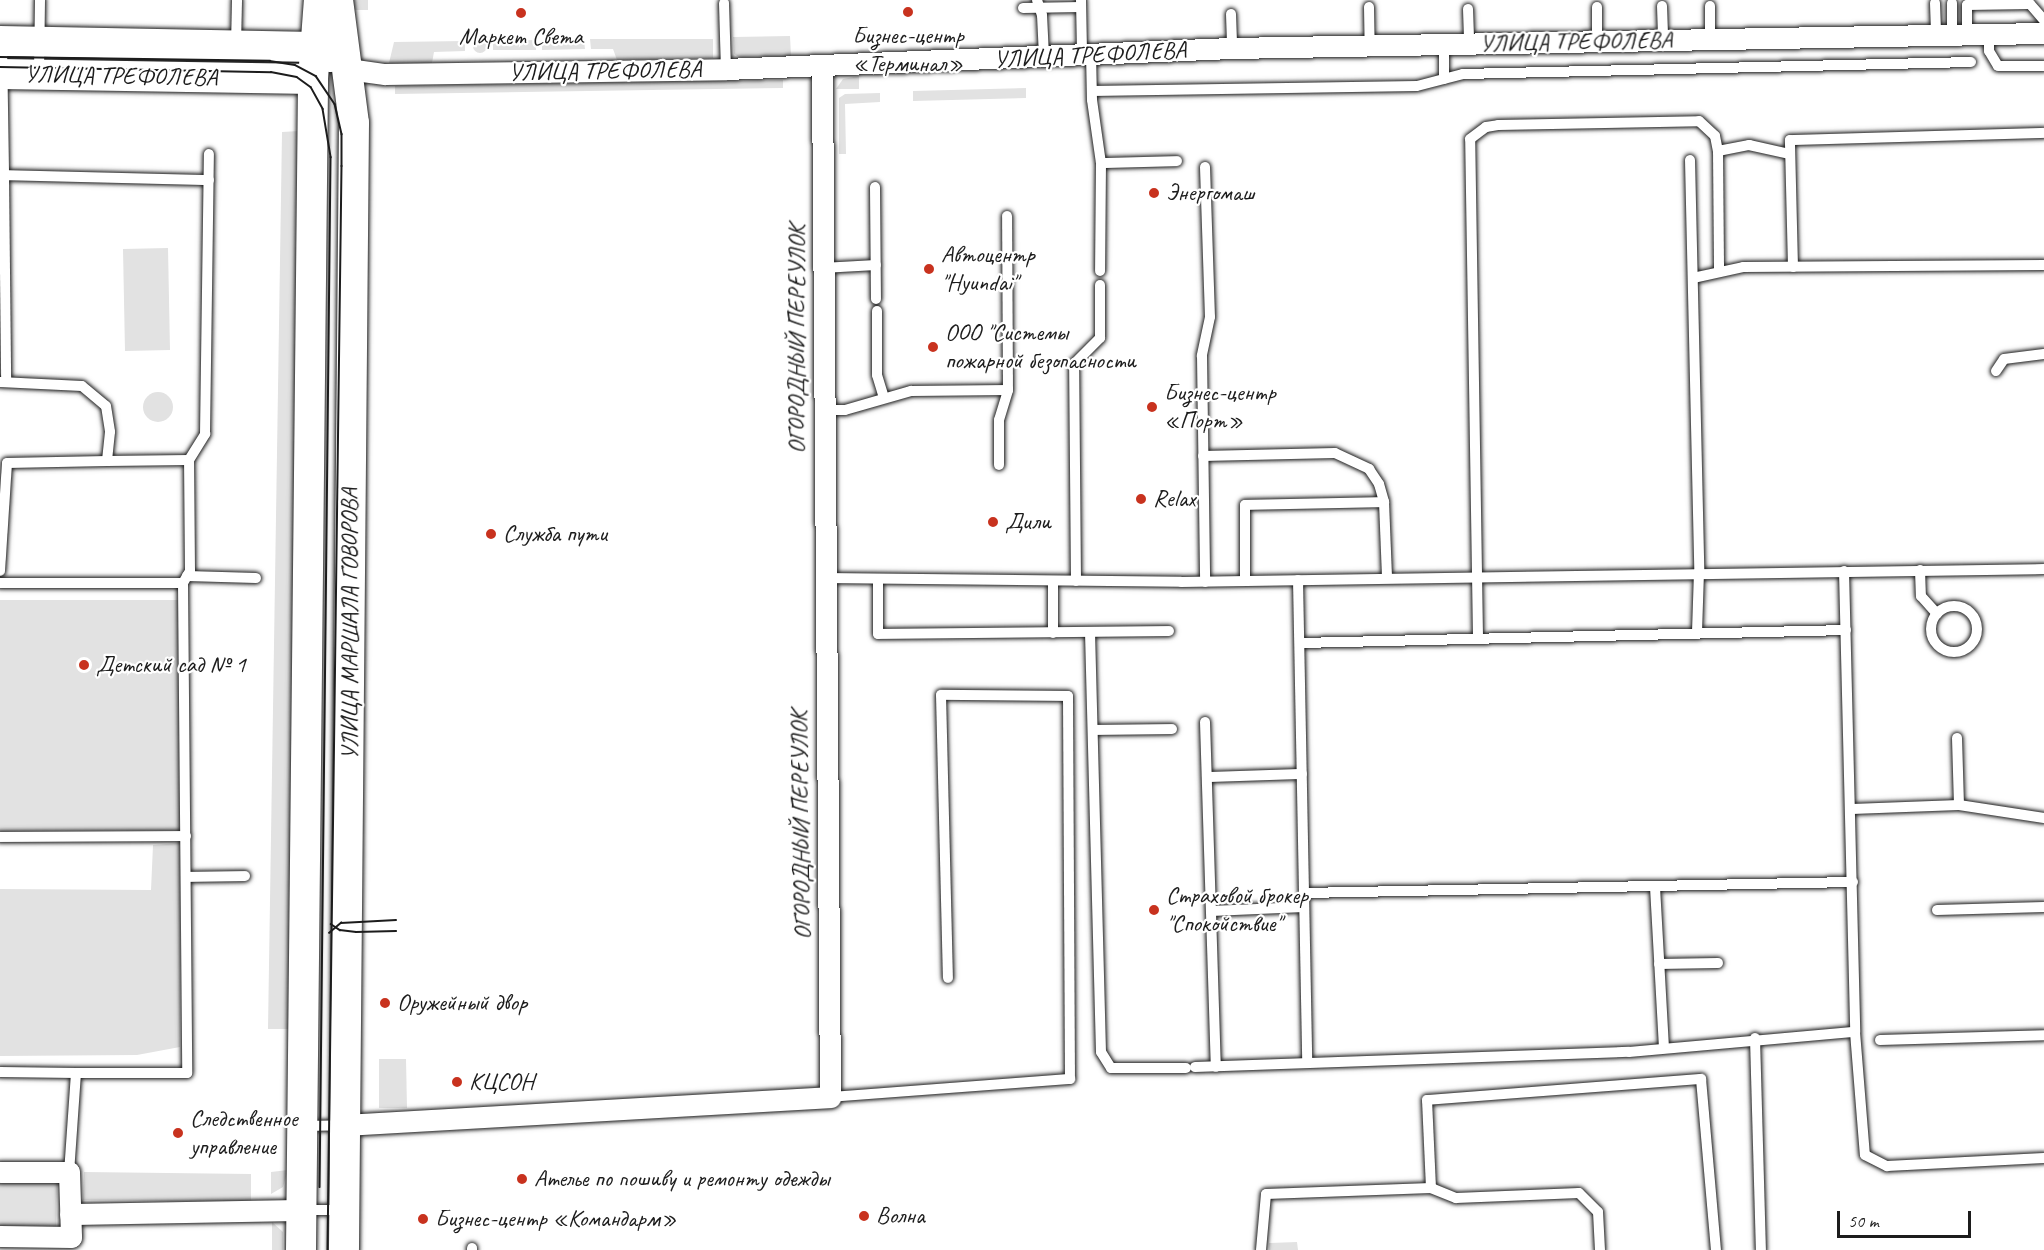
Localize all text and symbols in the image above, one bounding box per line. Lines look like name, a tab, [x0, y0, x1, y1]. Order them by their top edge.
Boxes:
marker: Бизнес-центр «Терминал»	[901, 5, 915, 19]
marker: Маркет Света	[514, 6, 528, 20]
place label: Бизнес-центр «Терминал»	[852, 22, 964, 78]
place label: Маркет Света	[460, 23, 582, 51]
street label: УЛИЦА ТРЕФОЛЕВА	[1480, 26, 1672, 58]
street label: УЛИЦА ТРЕФОЛЕВА	[993, 36, 1187, 74]
street label: УЛИЦА ТРЕФОЛЕВА	[509, 55, 701, 87]
street label: УЛИЦА ТРЕФОЛЕВА	[25, 60, 217, 92]
place label: Энергомаш	[1166, 179, 1254, 207]
marker: Энергомаш	[1147, 186, 1161, 200]
street label: ОГОРОДНЫЙ ПЕРЕУЛОК	[783, 224, 811, 454]
place label: Автоцентр "Hyundai"	[941, 241, 1035, 297]
marker: Автоцентр "Hyundai"	[922, 262, 936, 276]
place label: ООО "Системы пожарной безопасности	[945, 319, 1136, 375]
marker: ООО "Системы пожарной безопасности	[926, 340, 940, 354]
place label: Бизнес-центр «Порт»	[1164, 379, 1276, 435]
marker: Бизнес-центр «Порт»	[1145, 400, 1159, 414]
place label: Relax	[1153, 485, 1196, 513]
street label: УЛИЦА МАРШАЛА ГОВОРОВА	[336, 488, 364, 760]
marker: Relax	[1134, 492, 1148, 506]
place label: Дили	[1005, 508, 1051, 536]
marker: Дили	[986, 515, 1000, 529]
place label: Служба пути	[503, 520, 608, 548]
marker: Служба пути	[484, 527, 498, 541]
place label: Детский сад № 1	[96, 651, 246, 679]
marker: Детский сад № 1	[77, 658, 91, 672]
street label: ОГОРОДНЫЙ ПЕРЕУЛОК	[785, 710, 817, 940]
place label: Страховой брокер "Спокойствие"	[1166, 882, 1308, 938]
marker: Страховой брокер "Спокойствие"	[1147, 903, 1161, 917]
place label: Оружейный двор	[397, 989, 527, 1017]
marker: Оружейный двор	[378, 996, 392, 1010]
place label: КЦСОН	[469, 1068, 534, 1096]
marker: КЦСОН	[450, 1075, 464, 1089]
place label: Следственное управление	[190, 1105, 297, 1161]
marker: Следственное управление	[171, 1126, 185, 1140]
place label: Ателье по пошиву и ремонту одежды	[534, 1165, 828, 1193]
marker: Ателье по пошиву и ремонту одежды	[515, 1172, 529, 1186]
scale bar	[1840, 1199, 1974, 1237]
place label: Волна	[876, 1202, 925, 1230]
place label: Бизнес-центр «Командарм»	[435, 1205, 677, 1233]
marker: Волна	[857, 1209, 871, 1223]
text: 50 m	[1848, 1210, 1879, 1232]
marker: Бизнес-центр «Командарм»	[416, 1212, 430, 1226]

